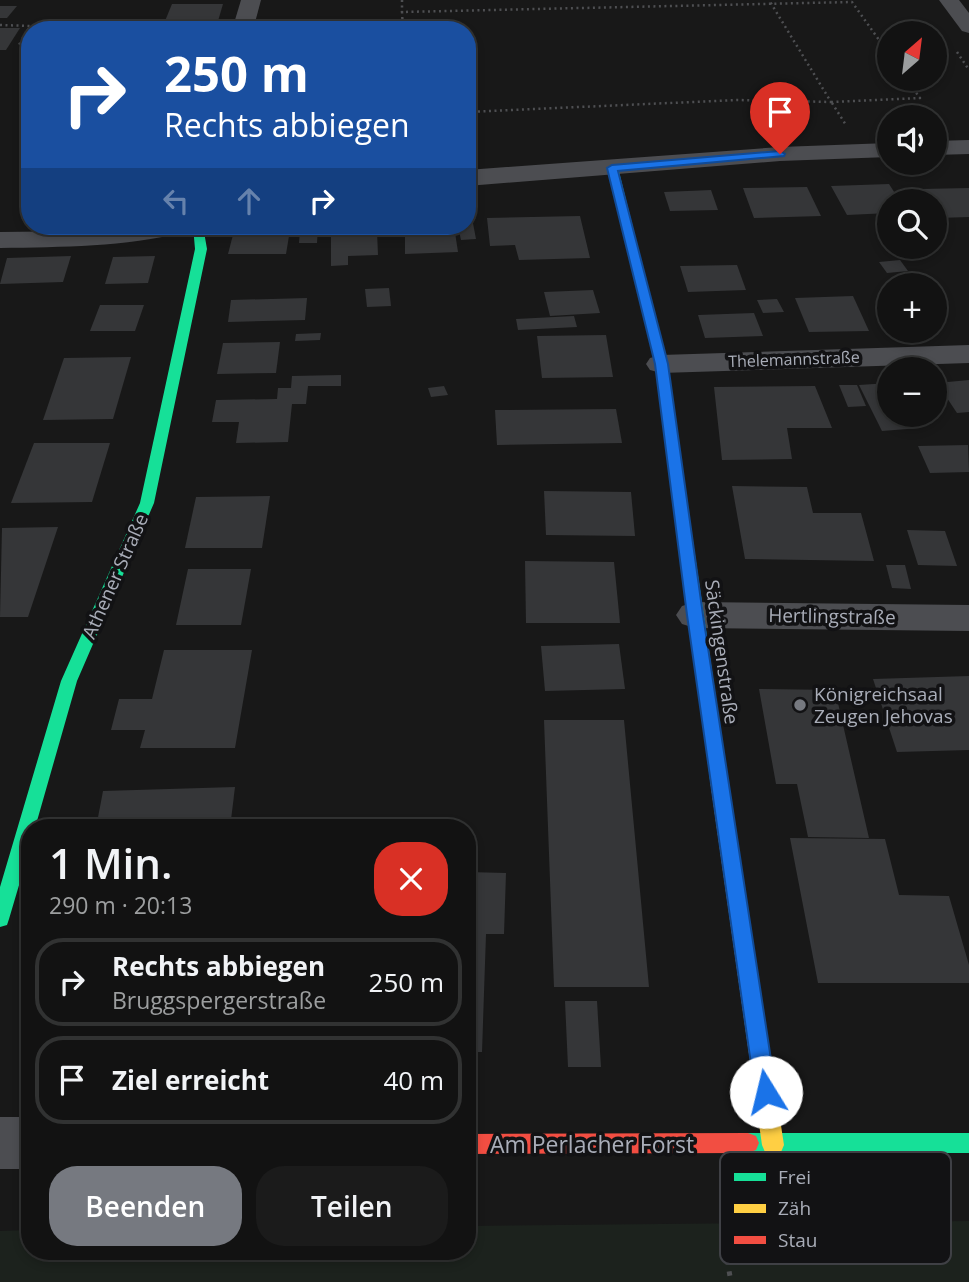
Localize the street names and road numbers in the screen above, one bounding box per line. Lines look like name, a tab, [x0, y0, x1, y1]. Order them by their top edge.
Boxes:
street label: Thelemannstraße	[728, 346, 860, 372]
street label: Athener Straße	[76, 509, 154, 643]
street label: Säckingenstraße	[699, 578, 745, 726]
street label: Hertlingstraße	[768, 602, 896, 630]
street label: Am Perlacher Forst	[490, 1128, 694, 1160]

